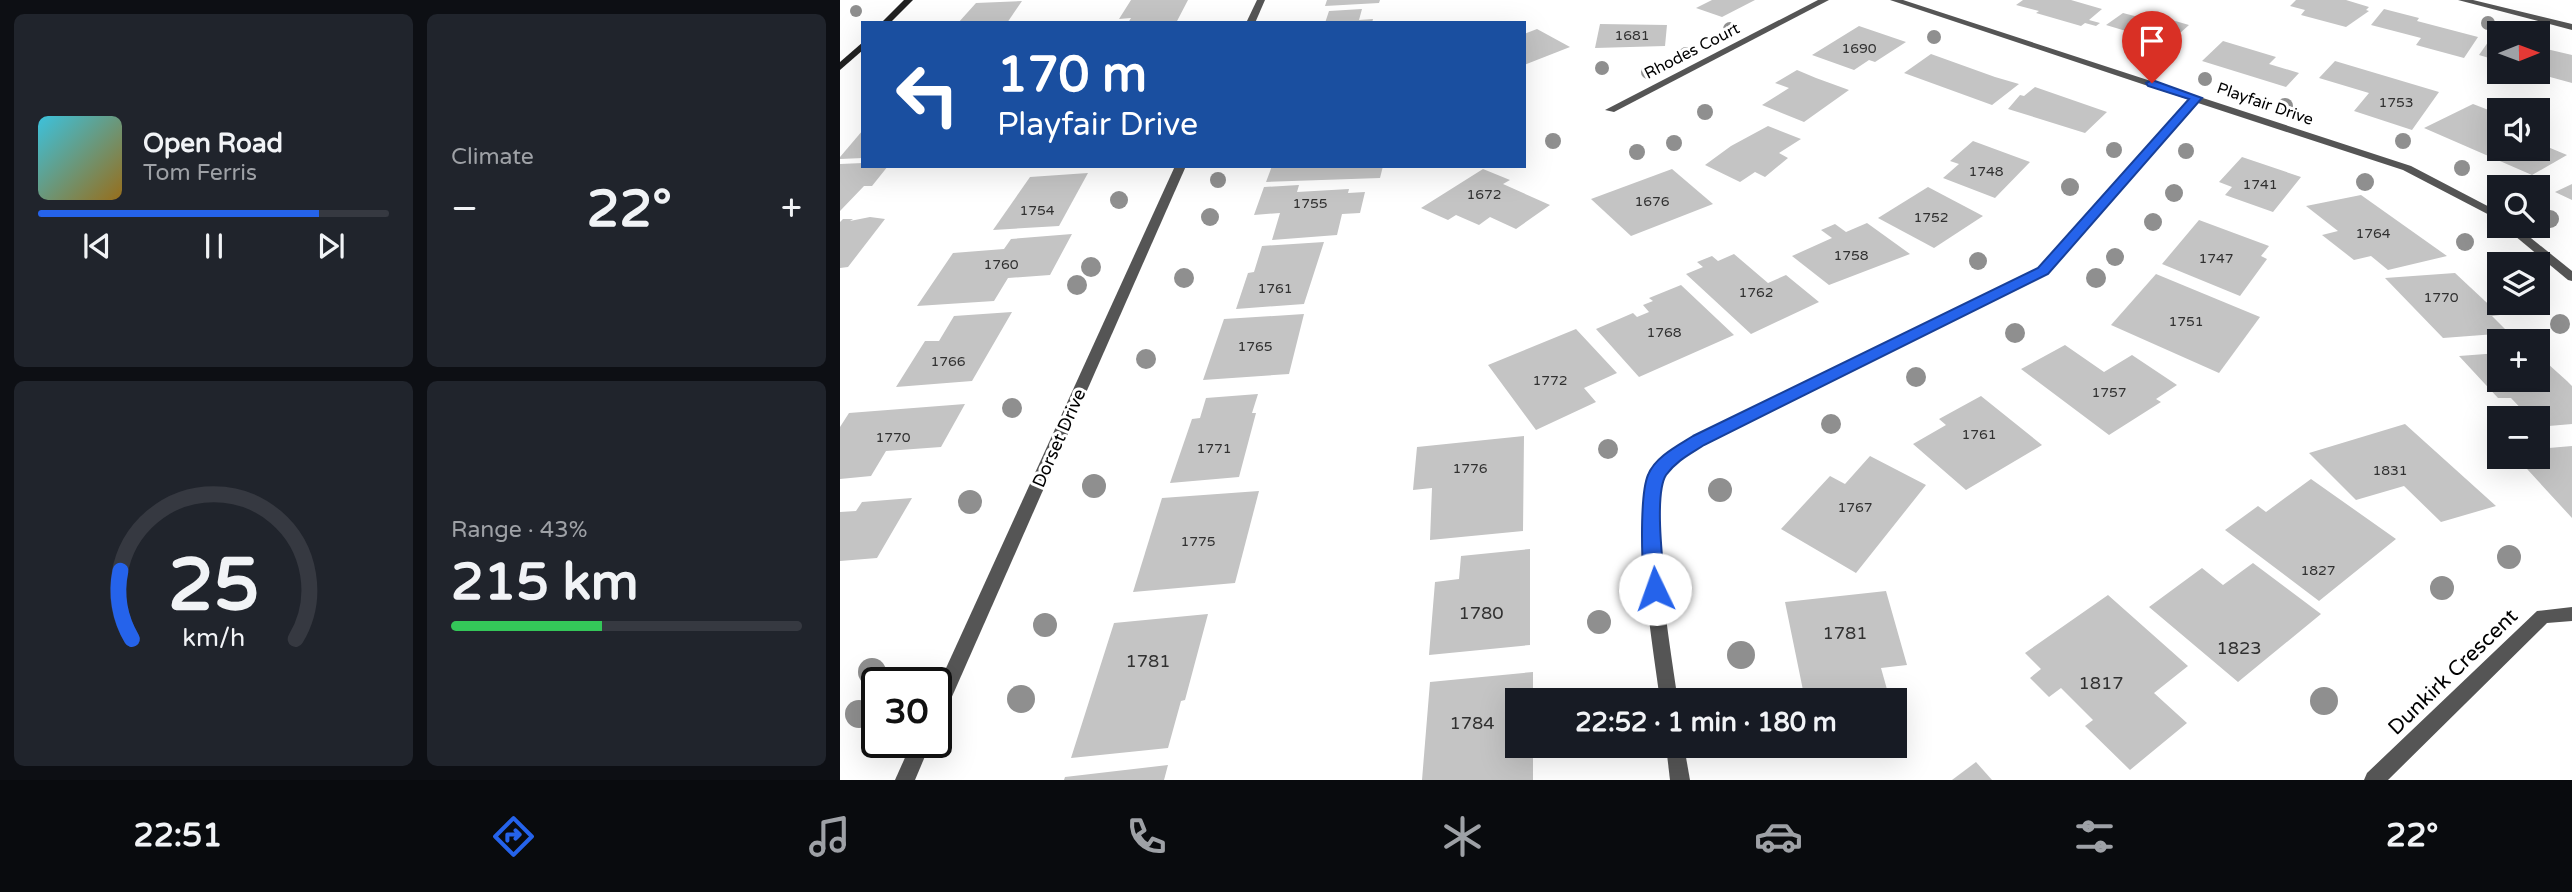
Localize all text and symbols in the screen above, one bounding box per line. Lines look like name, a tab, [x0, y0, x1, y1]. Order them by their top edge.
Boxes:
pin	[2122, 11, 2182, 83]
street label: Rhodes Court	[1641, 18, 1743, 84]
north arrow	[2487, 21, 2550, 84]
map controls	[2487, 21, 2550, 469]
icon: arrive	[2133, 22, 2171, 60]
house number: 1681	[1614, 27, 1650, 44]
house number: 1690	[1841, 40, 1877, 57]
text: 170 m	[997, 46, 1147, 105]
icon: left	[882, 49, 973, 140]
street label: Playfair Drive	[2214, 78, 2316, 130]
house number: 1753	[2378, 94, 2414, 111]
button: sound	[2487, 98, 2550, 161]
text: Playfair Drive	[997, 106, 1198, 144]
text: Open Road	[143, 128, 283, 159]
text: Climate	[451, 143, 534, 171]
text: Tom Ferris	[143, 159, 257, 187]
house number: 1748	[1968, 163, 2004, 180]
button: search	[2487, 175, 2550, 238]
house number: 1741	[2242, 176, 2278, 193]
text: 22°	[587, 178, 672, 241]
text: −	[451, 186, 478, 232]
text: +	[781, 186, 802, 232]
house number: 1672	[1466, 186, 1502, 203]
house number: 1676	[1634, 193, 1670, 210]
house number: 1755	[1292, 195, 1328, 212]
house number: 1754	[1019, 202, 1055, 219]
house number: 1752	[1913, 209, 1949, 226]
house number: 1764	[2355, 225, 2391, 242]
icon: previous	[78, 227, 116, 265]
icon: pause	[195, 227, 233, 265]
icon: next	[312, 227, 350, 265]
house number: 1758	[1833, 247, 1869, 264]
house number: 1747	[2198, 250, 2234, 267]
button: layers	[2487, 252, 2550, 315]
house number: 1760	[983, 256, 1019, 273]
house number: 1761	[1257, 280, 1293, 297]
house number: 1762	[1738, 284, 1774, 301]
house number: 1770	[2423, 289, 2459, 306]
house number: 1751	[2168, 313, 2204, 330]
house number: 1768	[1646, 324, 1682, 341]
button: +	[2487, 329, 2550, 392]
house number: 1765	[1237, 338, 1273, 355]
house number: 1766	[930, 353, 966, 370]
house number: 1772	[1532, 372, 1568, 389]
house number: 1757	[2091, 384, 2127, 401]
street label: Dorset Drive	[1027, 385, 1091, 491]
button: −	[2487, 406, 2550, 469]
house number: 1761	[1961, 426, 1997, 443]
house number: 1770	[875, 429, 911, 446]
house number: 1771	[1196, 440, 1232, 457]
house number: 1776	[1452, 460, 1488, 477]
house number: 1831	[2372, 462, 2408, 479]
house number: 1767	[1837, 499, 1873, 516]
text: Range · 43%	[451, 516, 587, 544]
house number: 1775	[1180, 533, 1216, 550]
text: 25	[168, 543, 259, 631]
text: 215 km	[451, 551, 639, 614]
position arrow	[1618, 552, 1692, 626]
house number: 1827	[2300, 562, 2336, 579]
house number: 1780	[1458, 602, 1504, 624]
street label: Dunkirk Crescent	[2383, 604, 2523, 740]
house number: 1781	[1822, 622, 1868, 644]
text: km/h	[182, 623, 245, 653]
house number: 1823	[2216, 637, 2262, 659]
house number: 1781	[1125, 650, 1171, 672]
speed limit sign: 30	[861, 667, 952, 758]
house number: 1817	[2078, 672, 2124, 694]
text: 22:52 · 1 min · 180 m	[1575, 707, 1837, 738]
house number: 1784	[1449, 712, 1495, 734]
icon: directions	[489, 812, 538, 861]
icon: music	[805, 812, 854, 861]
icon: phone	[1122, 812, 1171, 861]
icon: climate	[1438, 812, 1487, 861]
icon: car	[1754, 812, 1803, 861]
icon: filters	[2070, 812, 2119, 861]
text: 22:51	[134, 817, 222, 855]
text: 22°	[2386, 817, 2438, 855]

